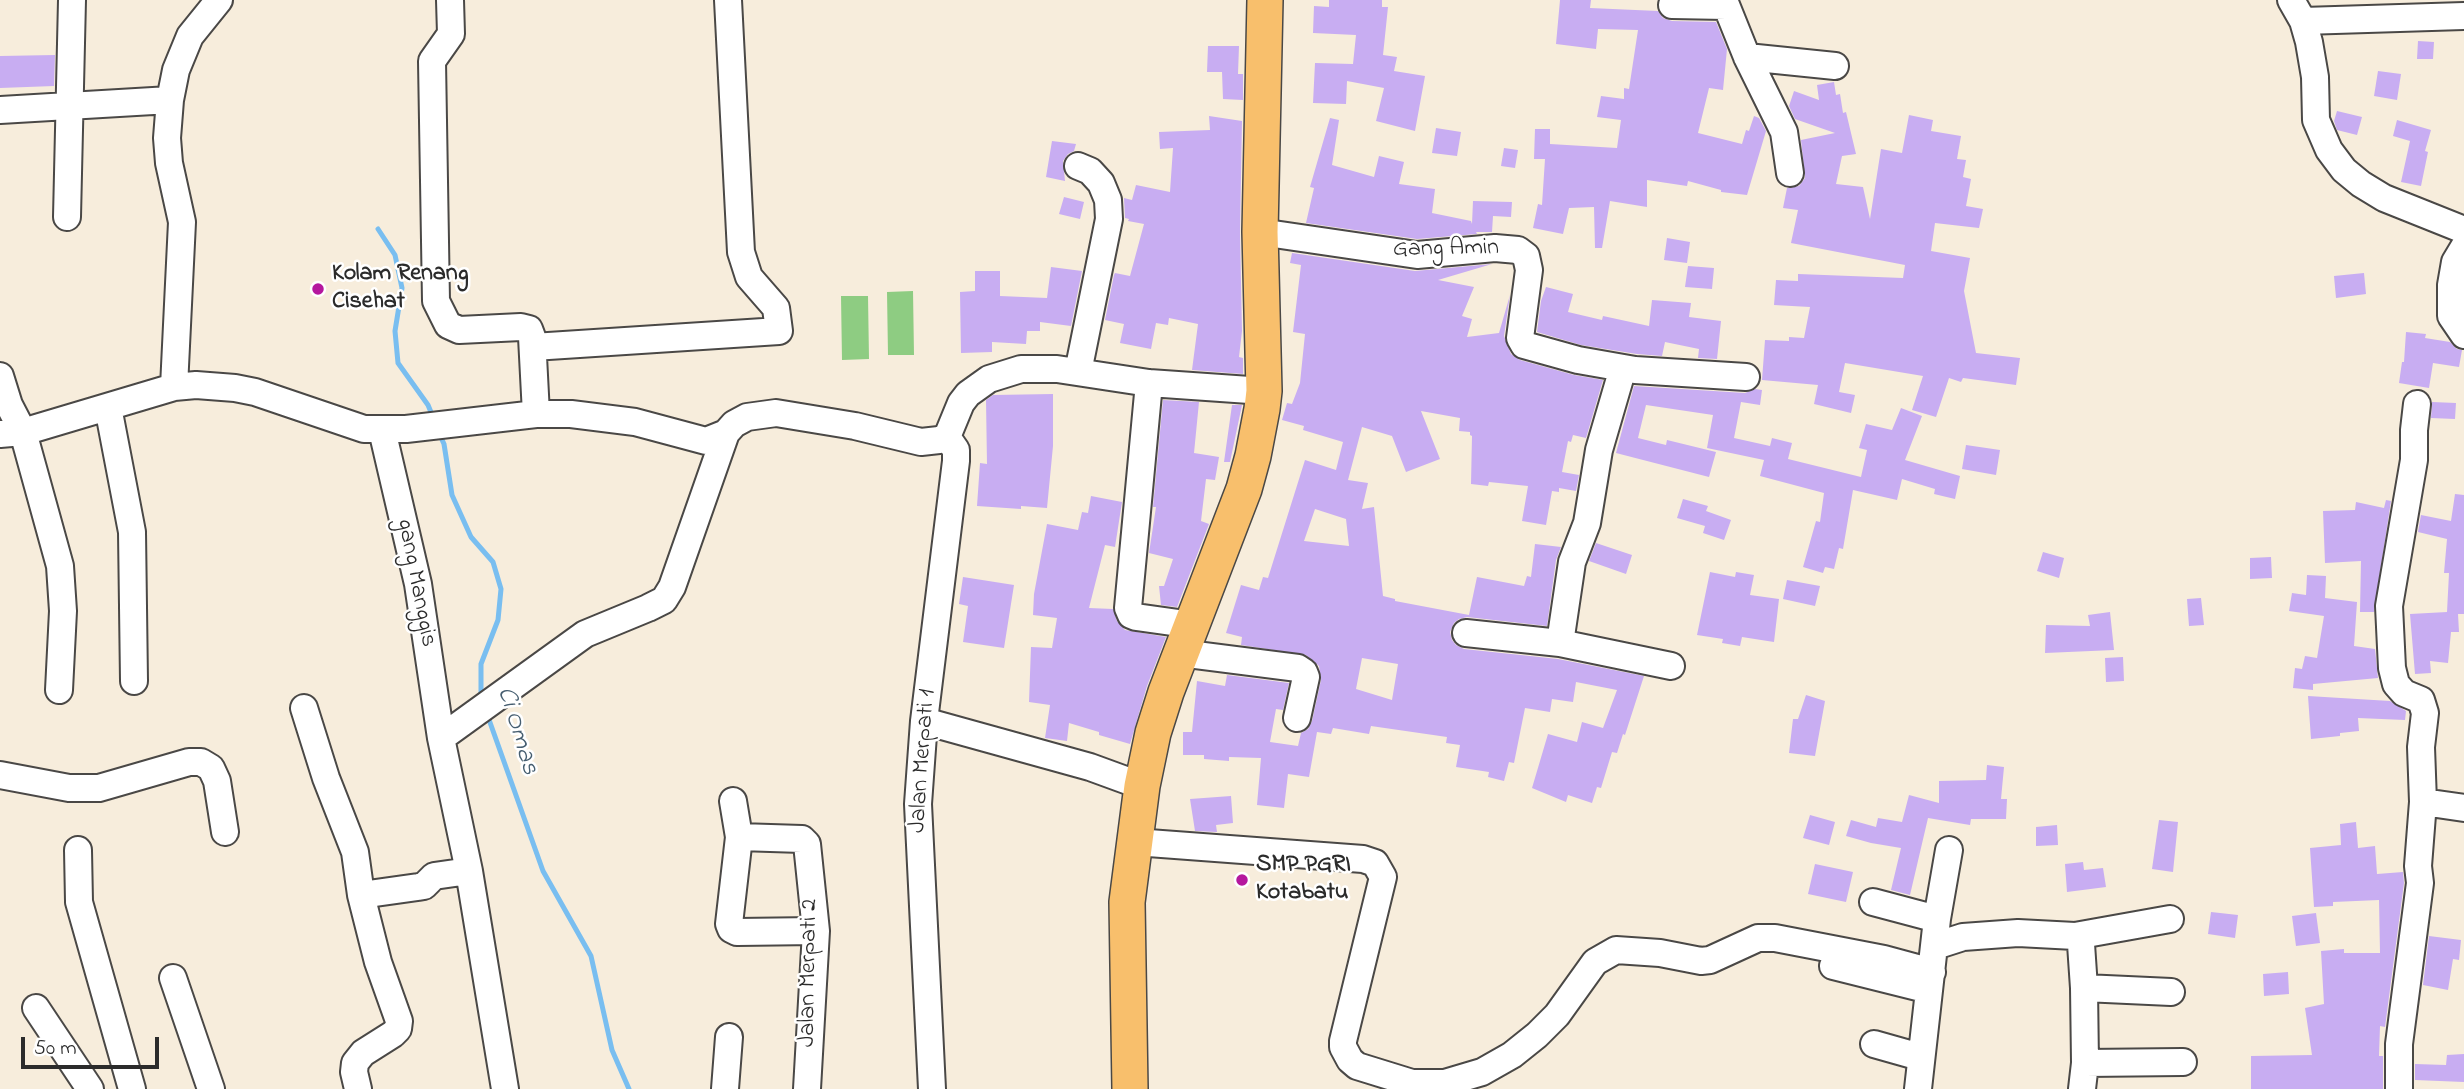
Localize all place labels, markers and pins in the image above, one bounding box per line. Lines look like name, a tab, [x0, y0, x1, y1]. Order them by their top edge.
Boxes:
place label: Kolam Renang Cisehat	[332, 261, 468, 317]
marker: Kolam Renang Cisehat	[310, 281, 326, 297]
place label: SMP PGRI Kotabatu	[1256, 852, 1351, 908]
marker: SMP PGRI Kotabatu	[1234, 872, 1250, 888]

